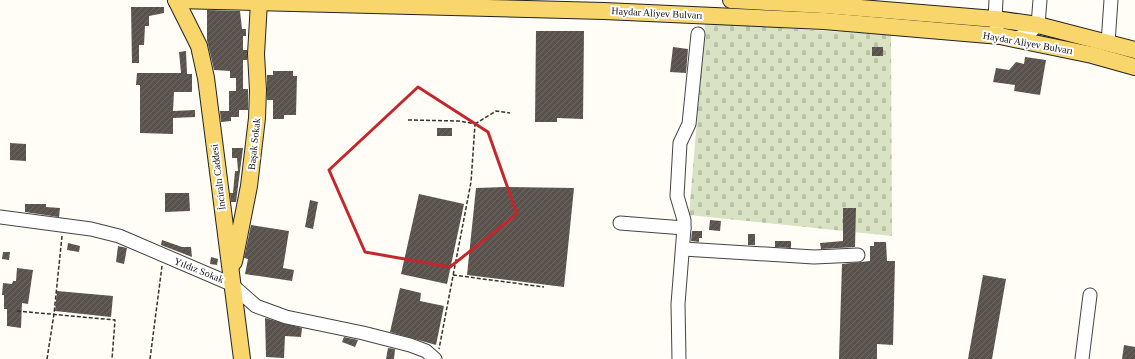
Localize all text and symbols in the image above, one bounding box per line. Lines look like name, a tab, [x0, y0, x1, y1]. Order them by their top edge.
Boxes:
street label: Haydar Aliyev Bulvarı	[611, 5, 703, 21]
street label: Haydar Aliyev Bulvarı	[982, 30, 1074, 56]
street label: Başak Sokak	[246, 118, 262, 170]
street label: İnciraltı Caddesi	[208, 143, 228, 211]
street label: Yıldız Sokak	[173, 255, 225, 285]

